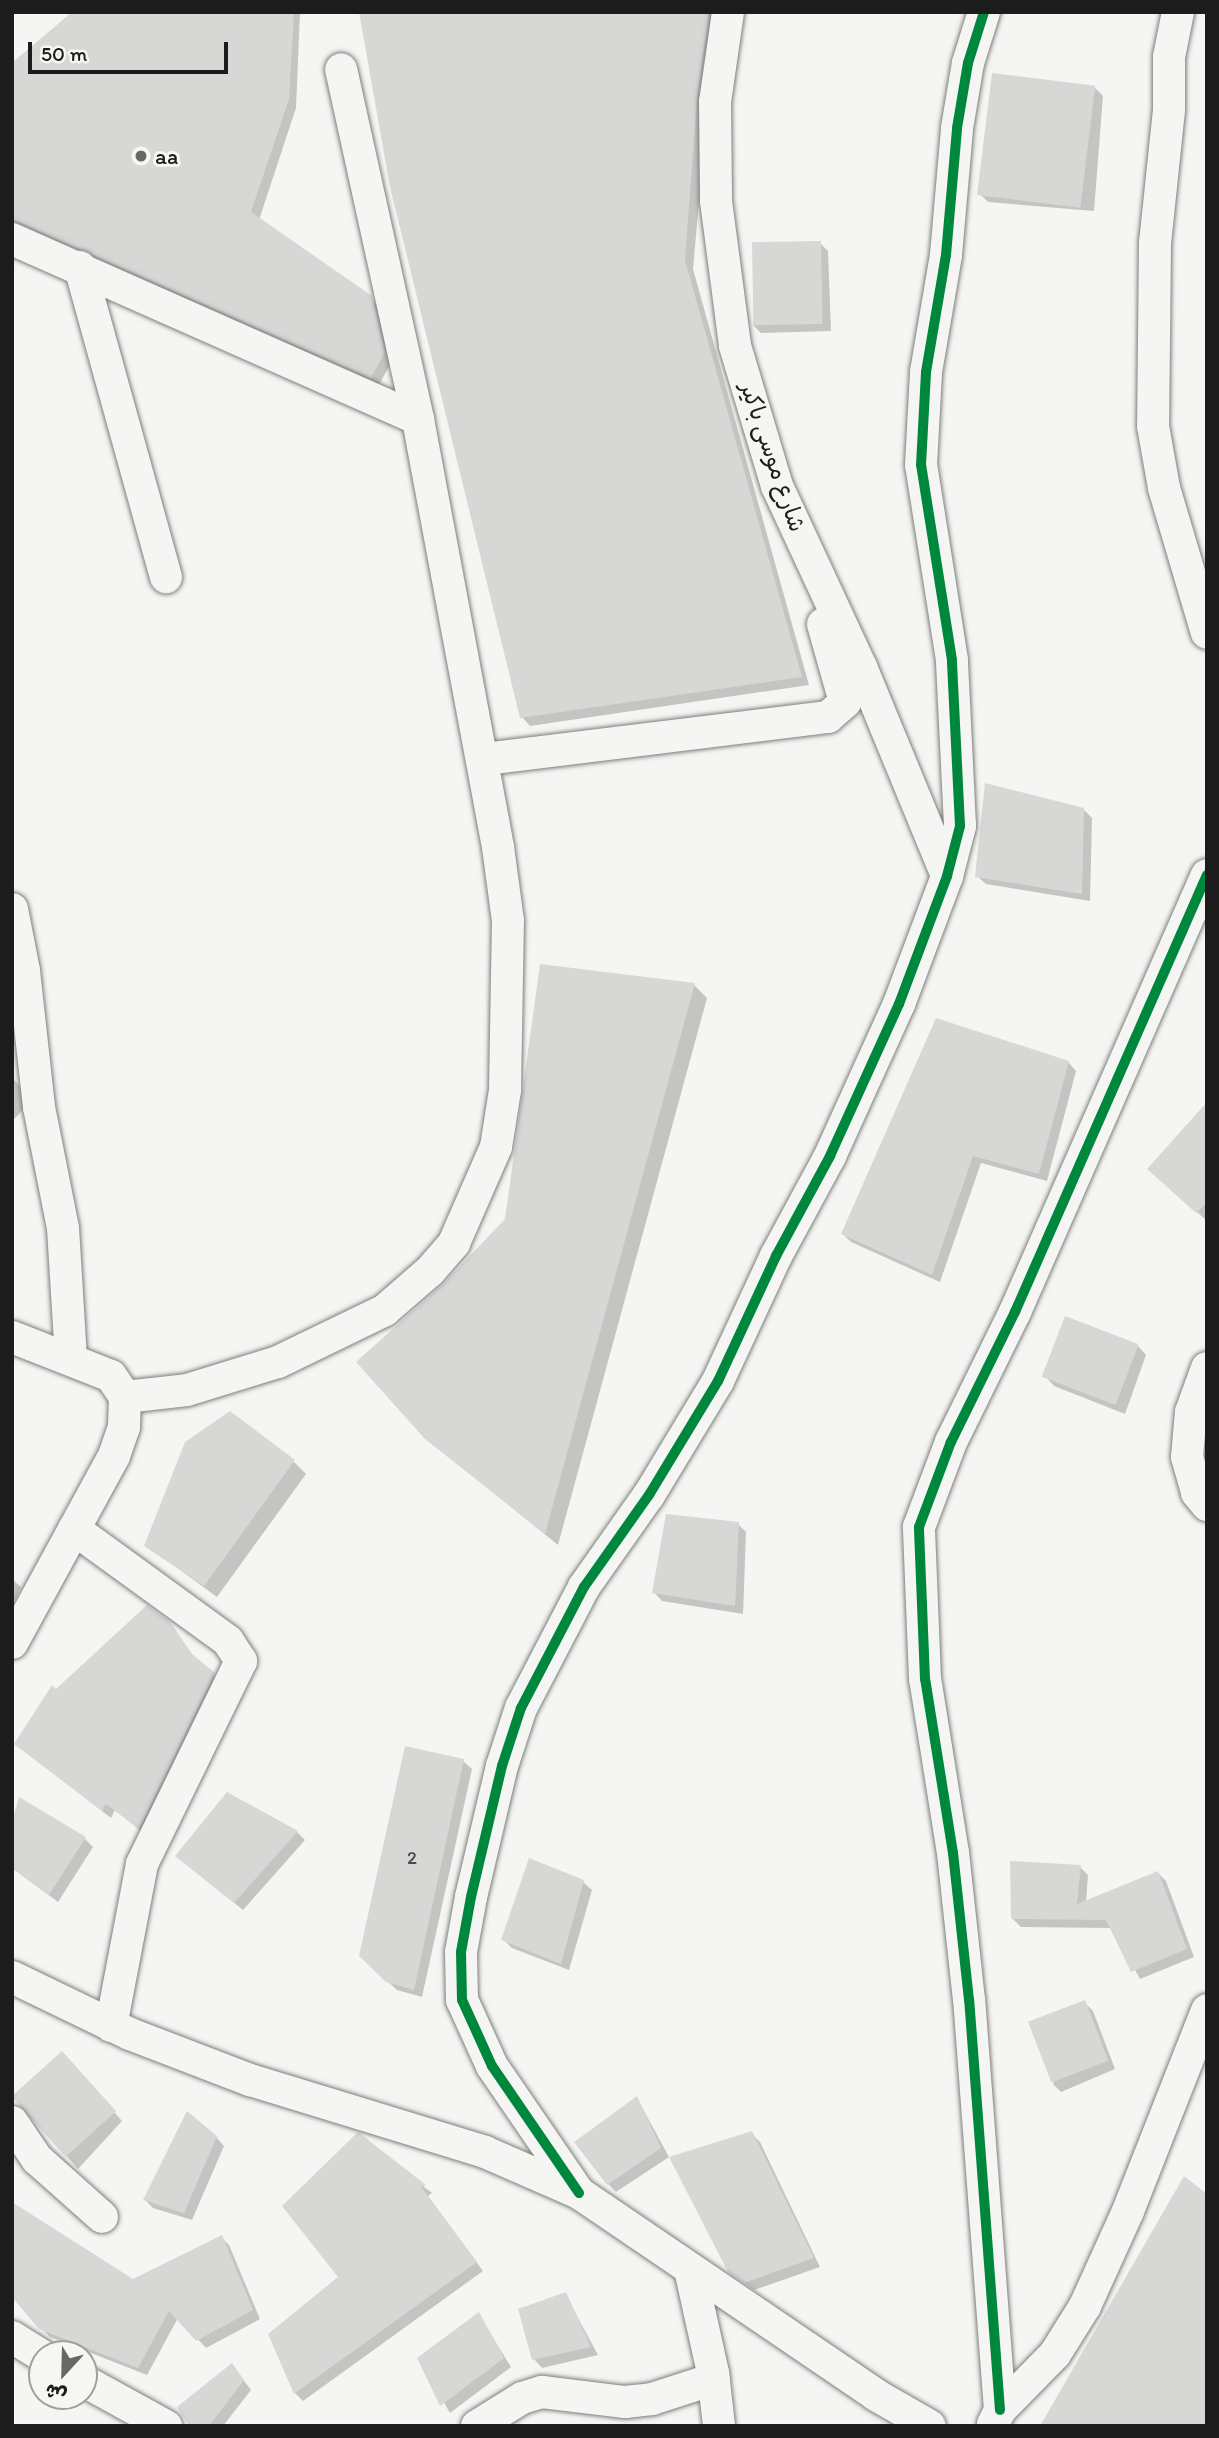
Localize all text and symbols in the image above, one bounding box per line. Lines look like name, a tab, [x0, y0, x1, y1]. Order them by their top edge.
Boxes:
scale bar	[32, 28, 231, 72]
text: 50 m	[41, 41, 87, 66]
place label: aa	[155, 142, 178, 170]
marker: aa	[133, 148, 149, 164]
street label: شارع موسى باكير	[735, 379, 811, 535]
house number: 2	[407, 1847, 417, 1869]
north arrow	[28, 2340, 98, 2410]
text: ش	[42, 2379, 70, 2408]

